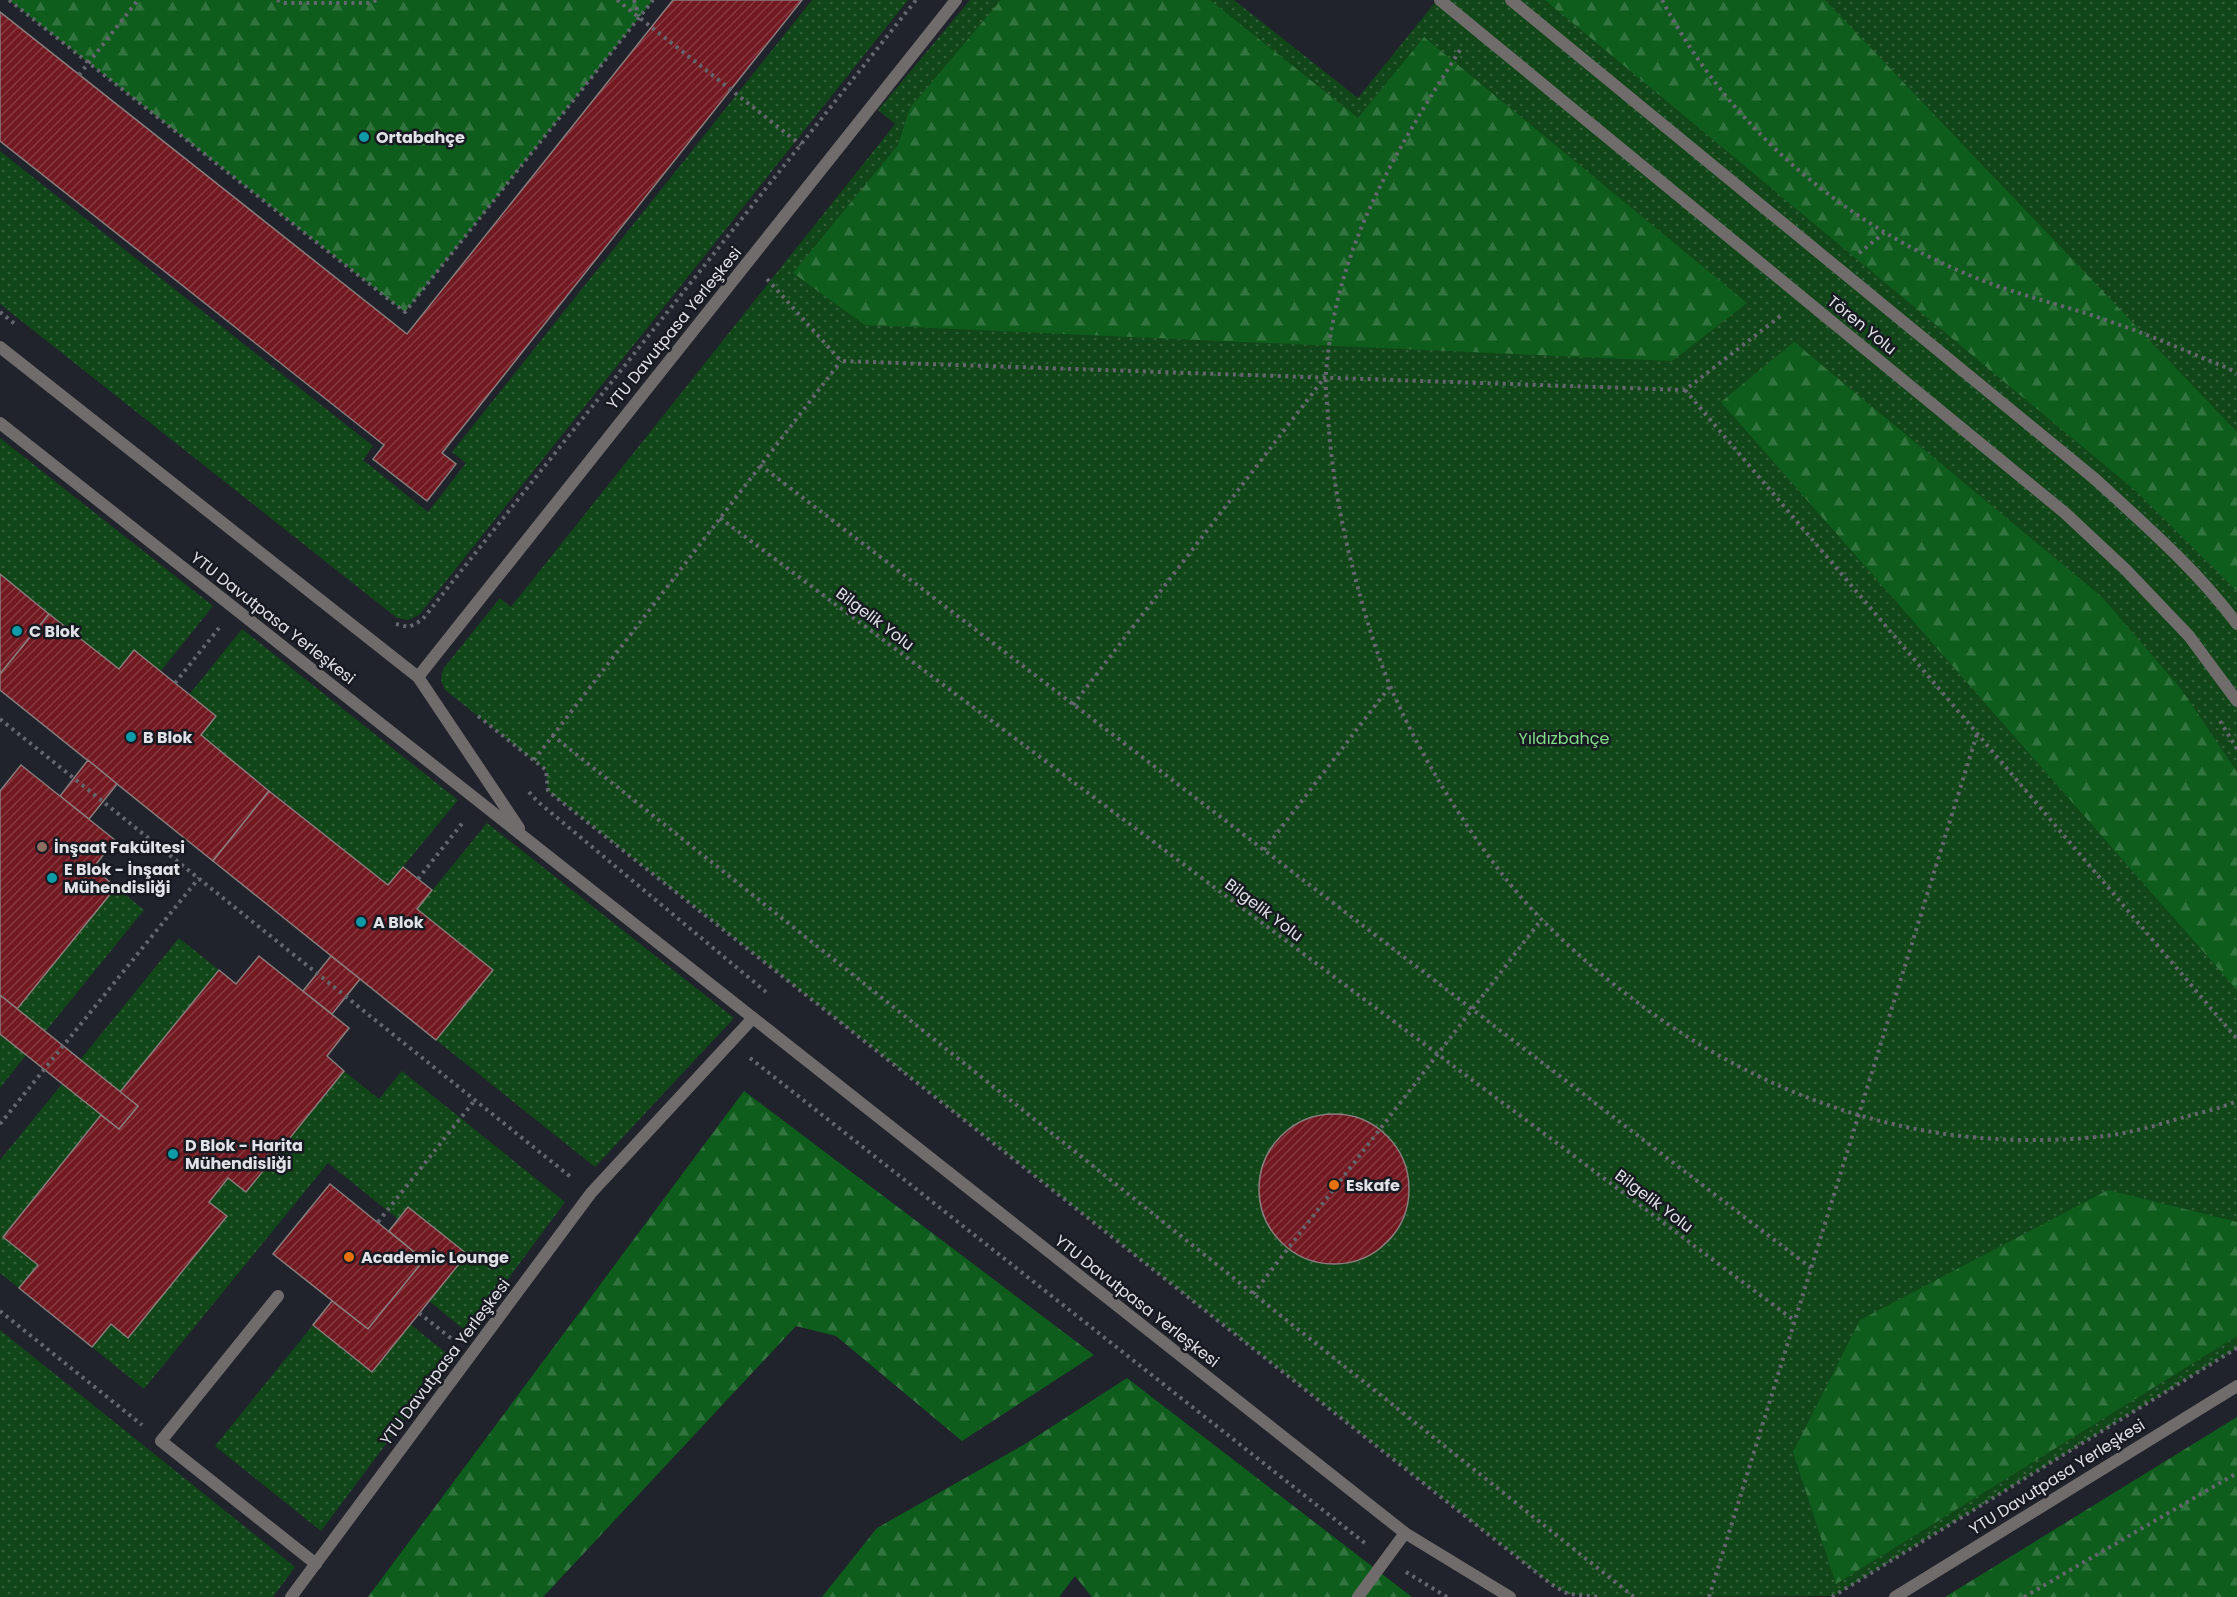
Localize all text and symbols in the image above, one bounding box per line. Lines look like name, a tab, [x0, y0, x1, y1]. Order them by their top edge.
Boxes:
place label: Ortabahçe	[376, 126, 465, 149]
marker: Ortabahçe	[357, 130, 371, 144]
street label: YTU Davutpasa Yerleşkesi	[601, 242, 747, 414]
street label: Tören Yolu	[1822, 290, 1902, 360]
street label: YTU Davutpasa Yerleşkesi	[186, 546, 360, 690]
street label: Bilgelik Yolu	[831, 582, 919, 656]
place label: C Blok	[29, 620, 80, 643]
marker: C Blok	[10, 624, 24, 638]
place label: B Blok	[143, 726, 192, 749]
park label: Yıldızbahçe	[1519, 727, 1609, 750]
marker: B Blok	[124, 730, 138, 744]
place label: İnşaat Fakültesi	[54, 836, 185, 859]
marker: İnşaat Fakültesi	[35, 840, 49, 854]
place label: E Blok - İnşaat Mühendisliği	[64, 858, 180, 899]
marker: E Blok - İnşaat Mühendisliği	[45, 871, 59, 885]
street label: Bilgelik Yolu	[1220, 873, 1308, 947]
place label: A Blok	[373, 911, 424, 934]
marker: A Blok	[354, 915, 368, 929]
place label: D Blok - Harita Mühendisliği	[185, 1134, 303, 1175]
marker: D Blok - Harita Mühendisliği	[166, 1147, 180, 1161]
street label: Bilgelik Yolu	[1610, 1164, 1698, 1238]
place label: Eskafe	[1346, 1174, 1400, 1197]
marker: Eskafe	[1327, 1178, 1341, 1192]
street label: YTU Davutpasa Yerleşkesi	[1050, 1229, 1224, 1373]
place label: Academic Lounge	[361, 1246, 509, 1269]
marker: Academic Lounge	[342, 1250, 356, 1264]
street label: YTU Davutpasa Yerleşkesi	[375, 1274, 515, 1450]
street label: YTU Davutpasa Yerleşkesi	[1965, 1413, 2149, 1541]

